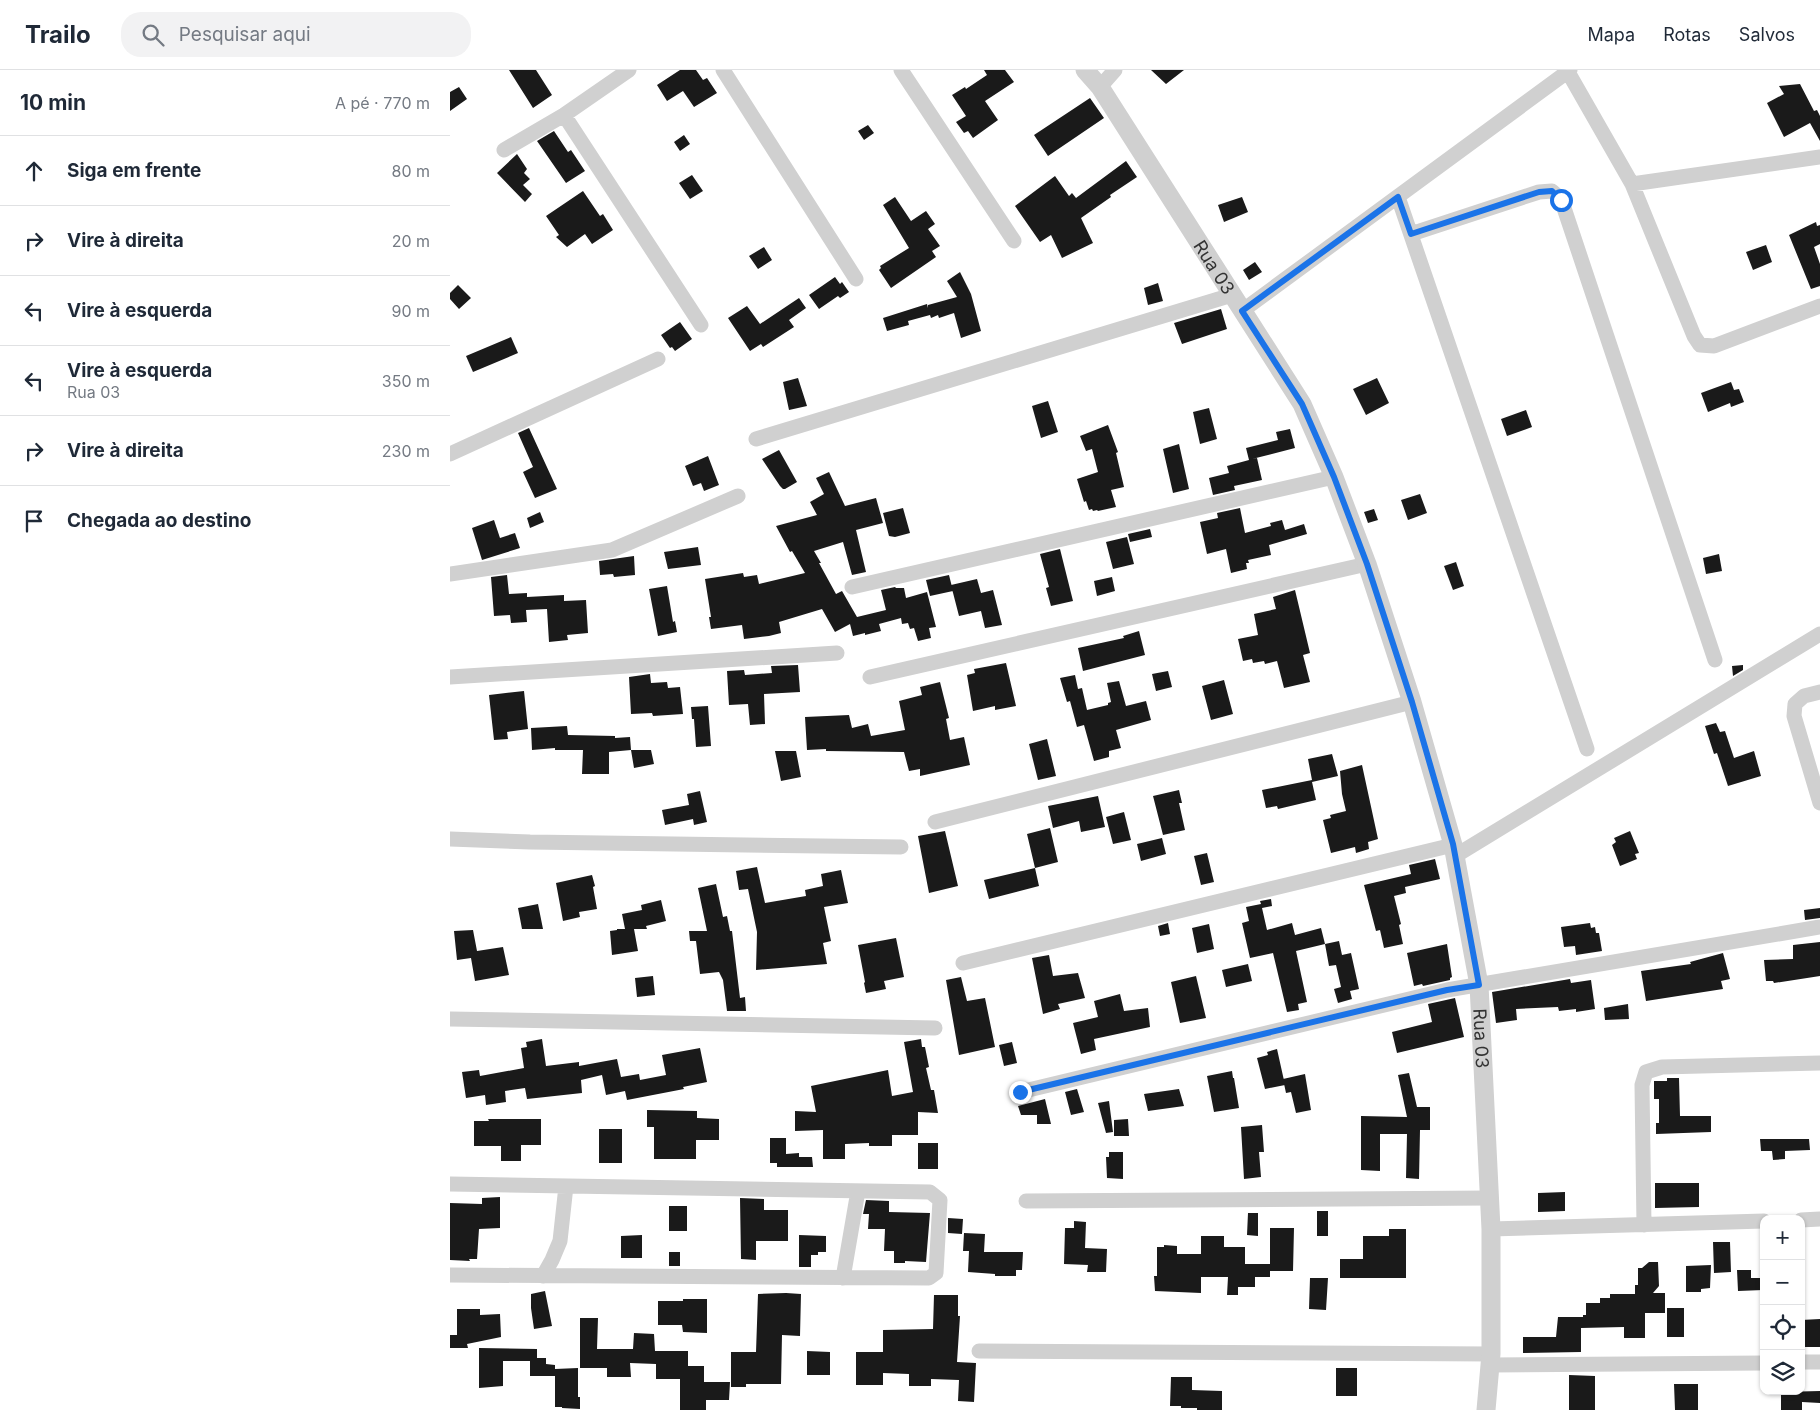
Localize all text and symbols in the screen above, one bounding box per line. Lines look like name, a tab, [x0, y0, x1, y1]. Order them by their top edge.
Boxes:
search box	[121, 12, 471, 57]
text: Trailo	[25, 20, 91, 49]
icon: search	[139, 21, 167, 49]
text: Pesquisar aqui	[179, 23, 311, 46]
text: Mapa	[1587, 24, 1635, 45]
text: Rotas	[1663, 24, 1711, 45]
text: Salvos	[1739, 24, 1795, 45]
text: 10 min	[20, 90, 86, 115]
text: A pé · 770 m	[335, 93, 430, 113]
icon: ahead	[20, 157, 48, 185]
text: Siga em frente	[67, 159, 201, 182]
text: 80 m	[391, 161, 430, 181]
route start	[1550, 189, 1573, 212]
icon: right	[20, 227, 48, 255]
text: Vire à direita	[67, 229, 184, 252]
text: 20 m	[392, 231, 430, 251]
street label: Rua 03	[1190, 236, 1240, 298]
icon: left	[20, 297, 48, 325]
text: Vire à esquerda	[67, 299, 212, 322]
text: 90 m	[391, 301, 430, 321]
text: Vire à esquerda	[67, 359, 212, 382]
icon: left	[20, 367, 48, 395]
text: 350 m	[382, 371, 430, 391]
text: Rua 03	[67, 382, 120, 402]
icon: right	[20, 437, 48, 465]
text: Vire à direita	[67, 439, 184, 462]
text: 230 m	[382, 441, 430, 461]
icon: arrive	[20, 507, 48, 535]
text: Chegada ao destino	[67, 509, 251, 532]
street label: Rua 03	[1470, 1008, 1494, 1069]
route end	[1009, 1081, 1032, 1104]
map controls	[1760, 1215, 1805, 1395]
button: +	[1760, 1215, 1805, 1260]
button: −	[1760, 1260, 1805, 1305]
button: locate	[1760, 1305, 1805, 1350]
button: layers	[1760, 1350, 1805, 1395]

